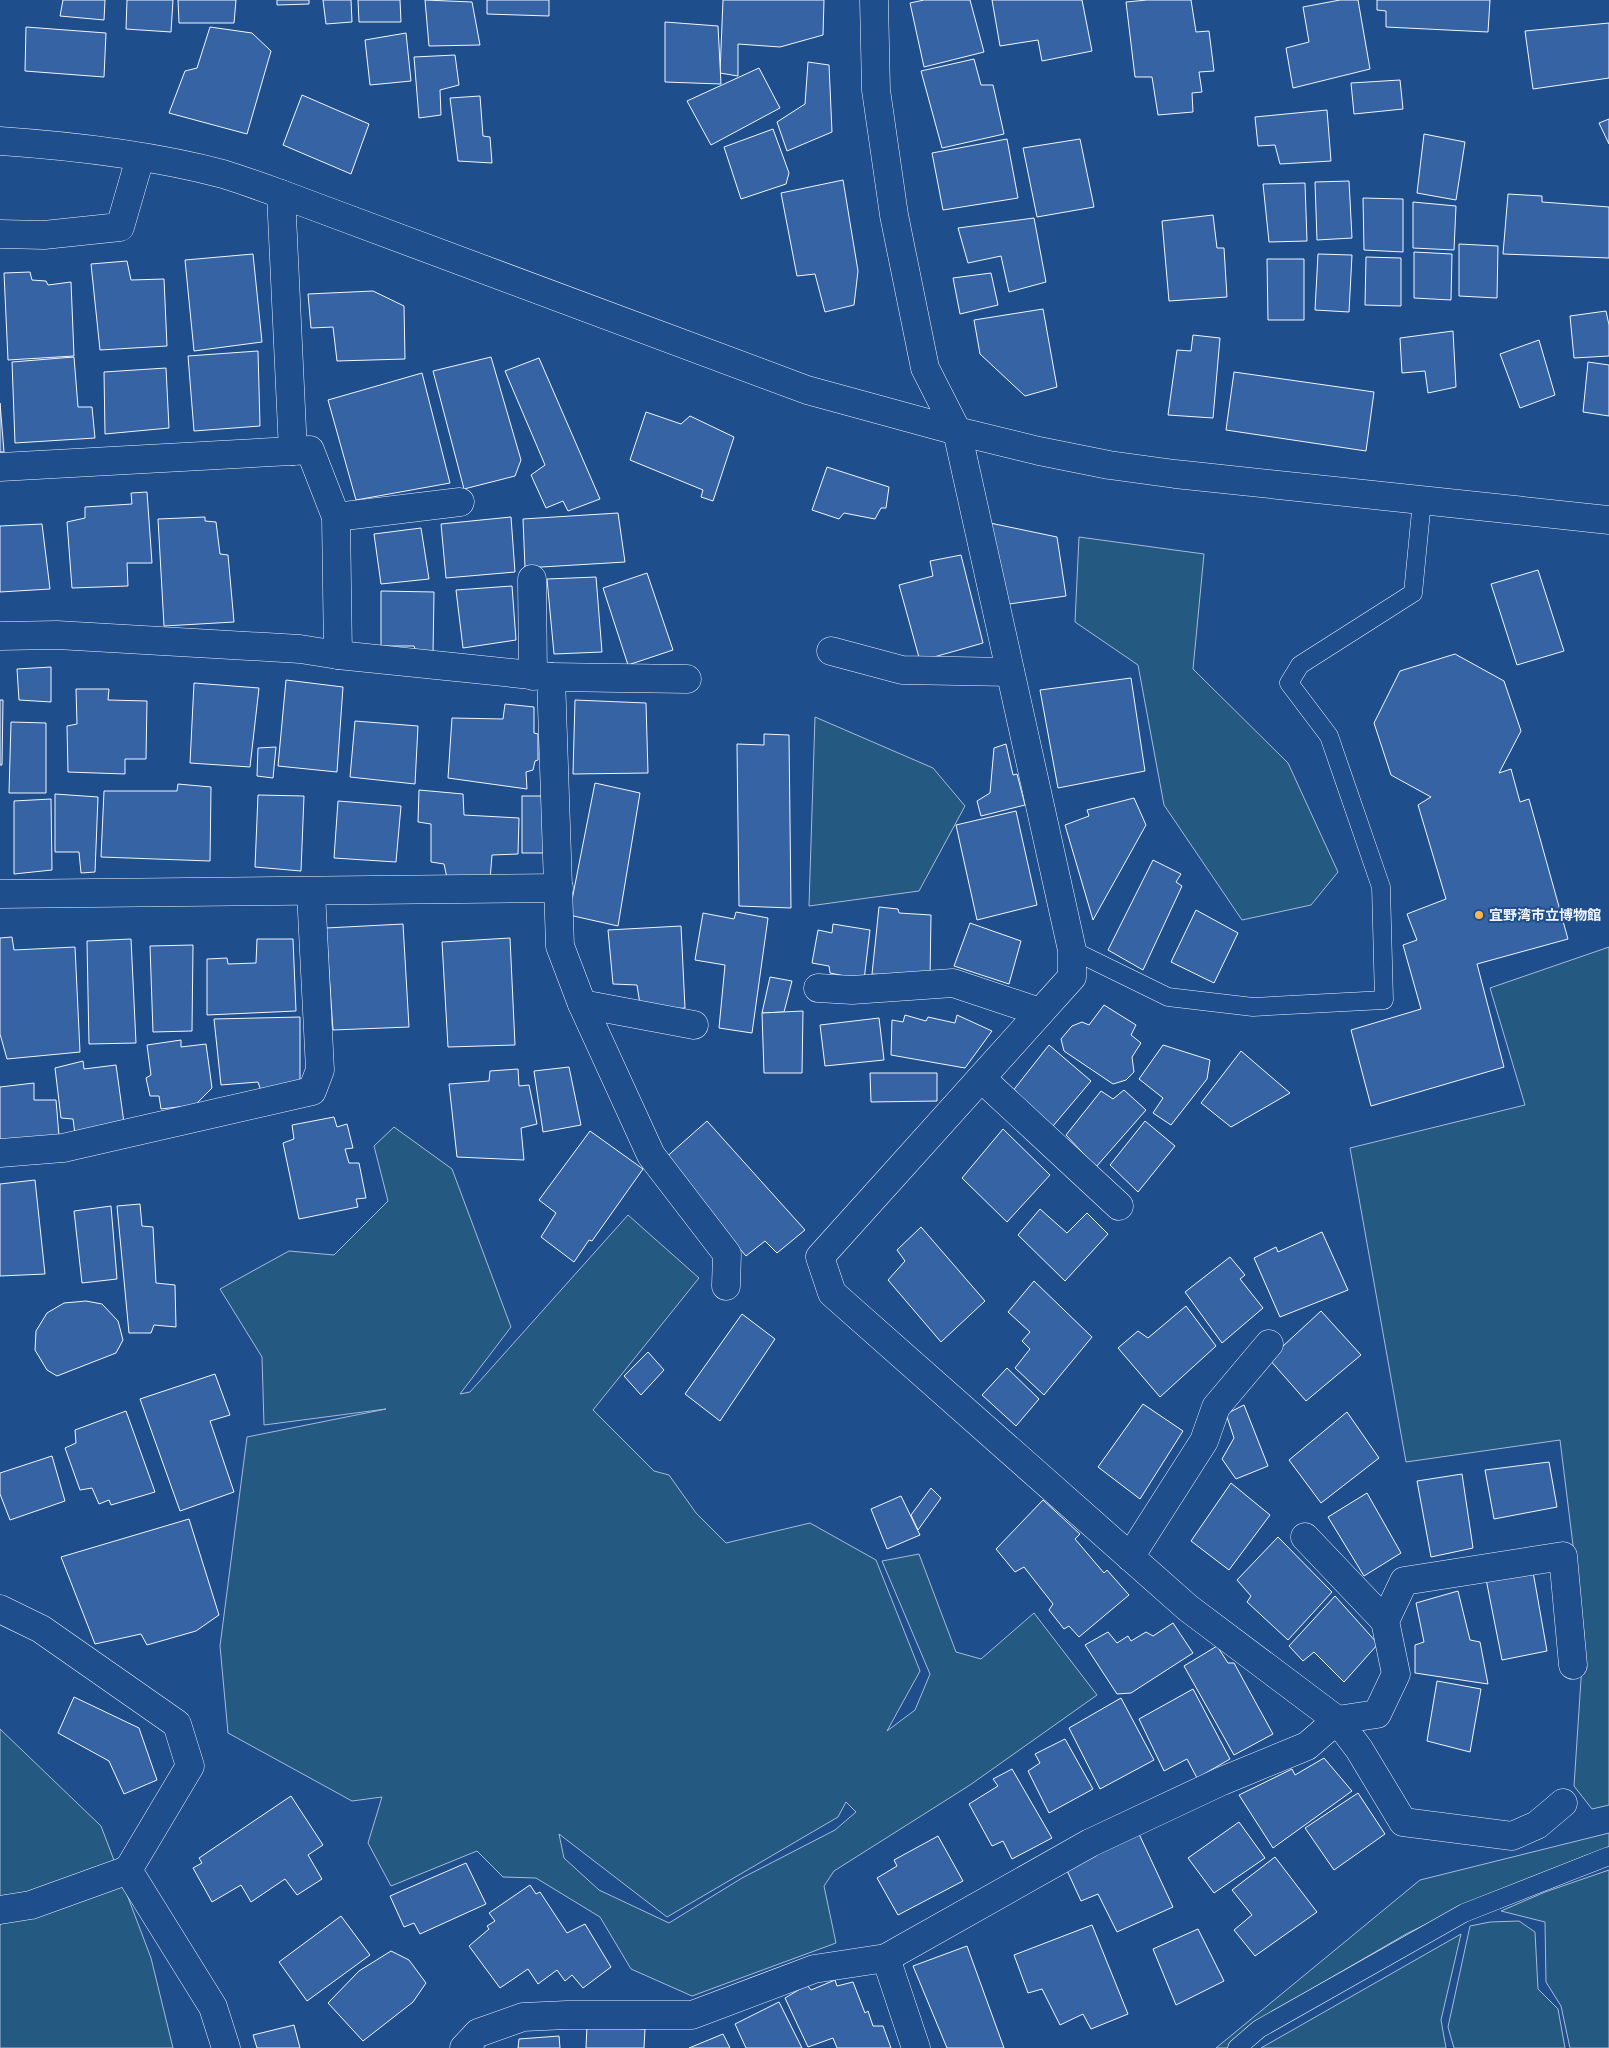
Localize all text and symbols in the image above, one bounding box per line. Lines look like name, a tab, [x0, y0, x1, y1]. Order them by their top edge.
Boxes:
place label: 宜野湾市立博物館	[1489, 906, 1601, 924]
marker: 宜野湾市立博物館	[1473, 909, 1485, 921]

